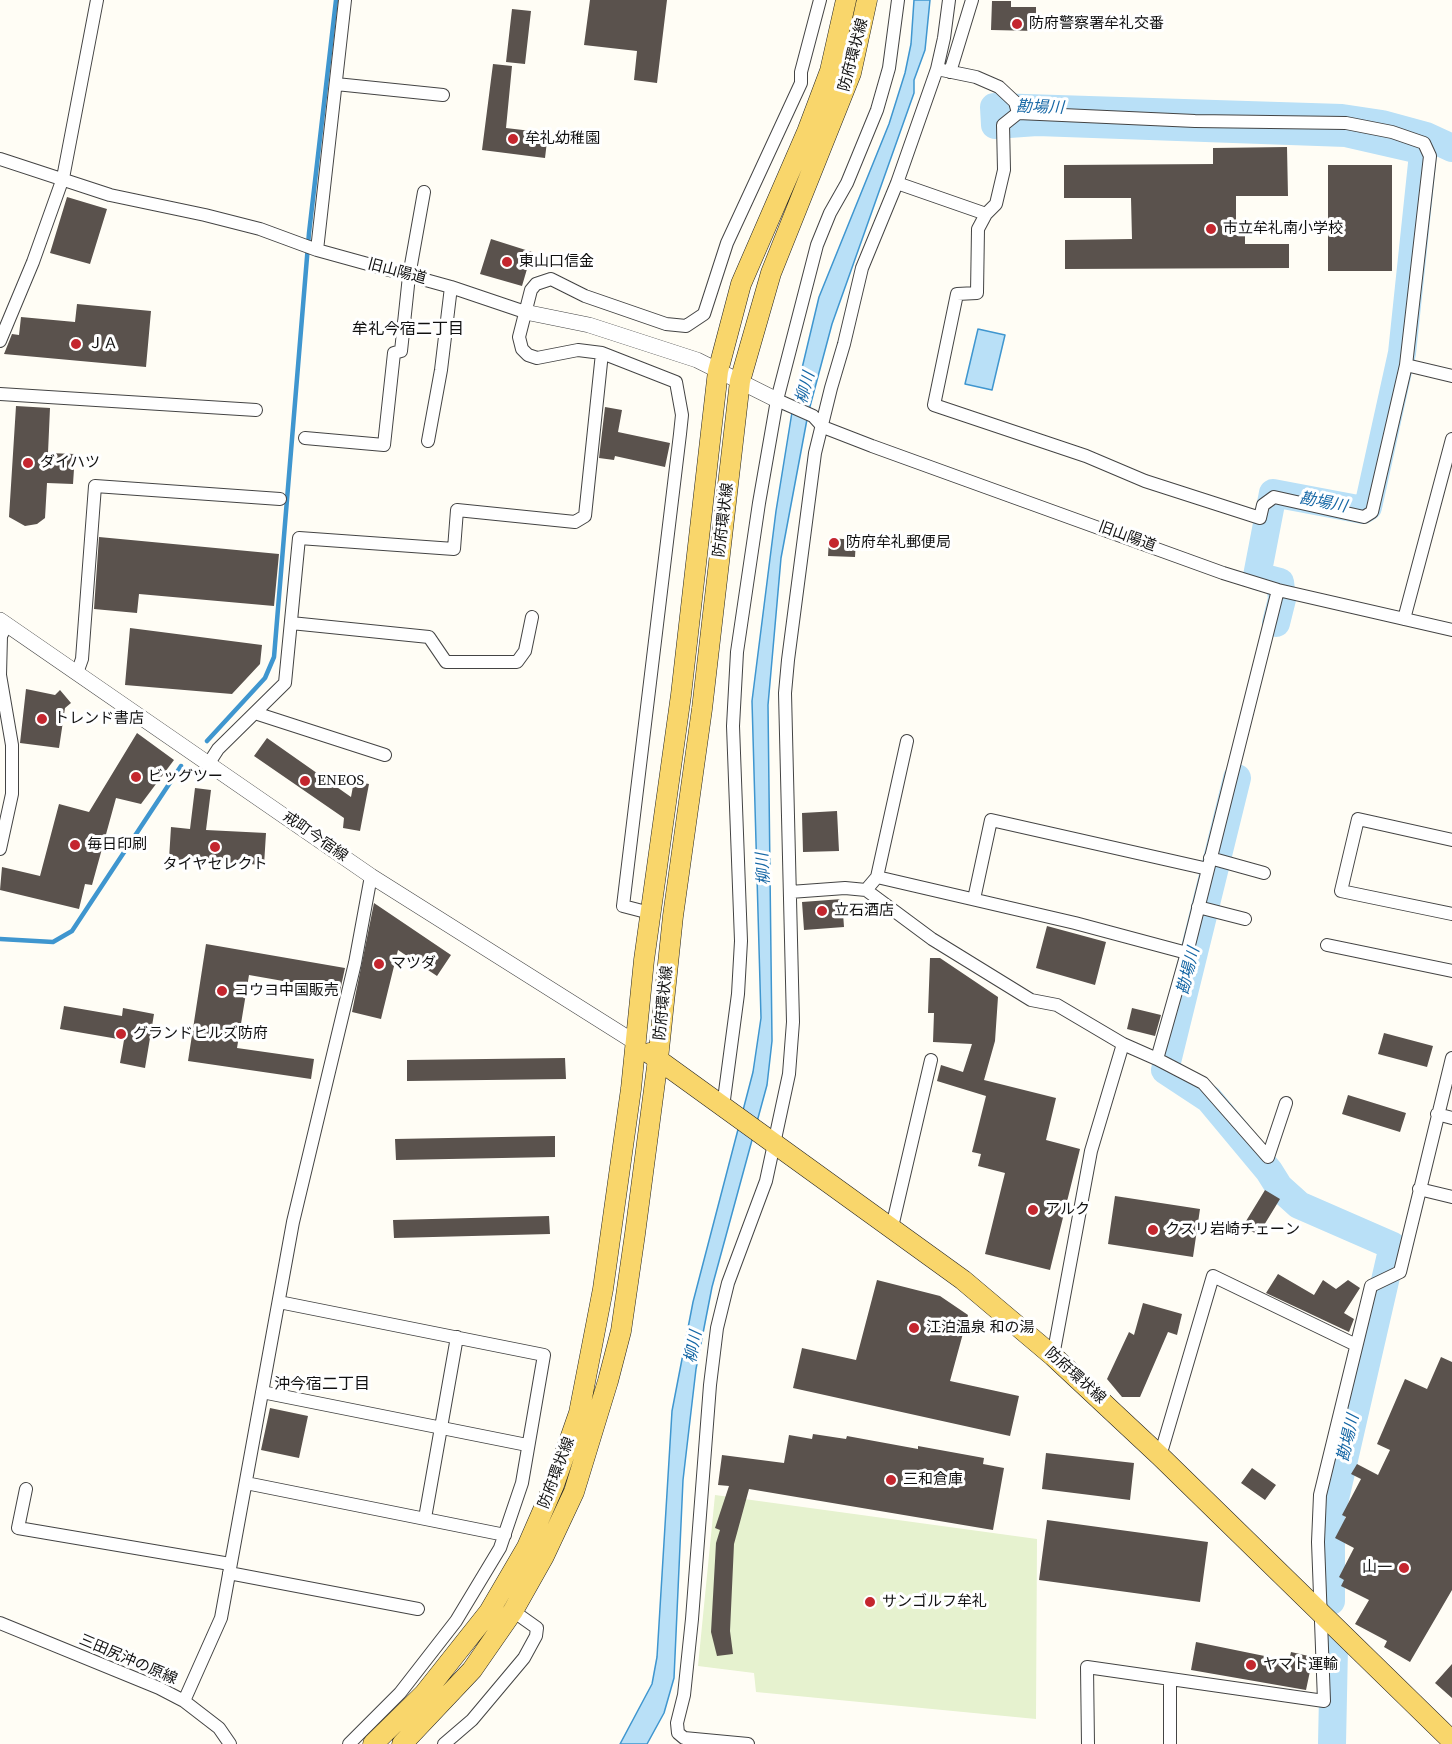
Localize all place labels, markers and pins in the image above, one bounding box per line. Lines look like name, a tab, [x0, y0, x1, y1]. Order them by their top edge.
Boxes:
place label: 防府警察署牟礼交番	[1029, 15, 1164, 33]
marker: 防府警察署牟礼交番	[1010, 17, 1024, 31]
place label: 牟礼幼稚園	[525, 130, 600, 148]
marker: 牟礼幼稚園	[506, 132, 520, 146]
place label: 市立牟礼南小学校	[1223, 220, 1343, 238]
marker: 市立牟礼南小学校	[1204, 222, 1218, 236]
place label: 東山口信金	[519, 253, 594, 271]
marker: 東山口信金	[500, 255, 514, 269]
place label: ＪＡ	[88, 335, 118, 353]
marker: ＪＡ	[69, 337, 83, 351]
place label: ダイハツ	[40, 454, 100, 472]
marker: ダイハツ	[21, 456, 35, 470]
place label: 防府牟礼郵便局	[846, 534, 951, 552]
marker: 防府牟礼郵便局	[827, 536, 841, 550]
place label: トレンド書店	[54, 710, 144, 728]
marker: トレンド書店	[35, 712, 49, 726]
place label: ビッグツー	[148, 768, 223, 786]
marker: ビッグツー	[129, 770, 143, 784]
place label: ENEOS	[317, 772, 364, 790]
marker: ENEOS	[298, 774, 312, 788]
place label: 毎日印刷	[87, 836, 147, 854]
marker: 毎日印刷	[68, 838, 82, 852]
marker: タイヤセレクト	[208, 840, 222, 854]
place label: タイヤセレクト	[163, 856, 267, 874]
place label: 立石酒店	[834, 902, 894, 920]
marker: 立石酒店	[815, 904, 829, 918]
place label: マツダ	[391, 955, 436, 973]
marker: マツダ	[372, 957, 386, 971]
place label: コウヨ中国販売	[234, 982, 339, 1000]
marker: コウヨ中国販売	[215, 984, 229, 998]
place label: グランドヒルズ防府	[133, 1025, 268, 1043]
marker: グランドヒルズ防府	[114, 1027, 128, 1041]
place label: アルク	[1045, 1201, 1090, 1219]
marker: アルク	[1026, 1203, 1040, 1217]
place label: クスリ岩崎チェーン	[1165, 1221, 1300, 1239]
marker: クスリ岩崎チェーン	[1146, 1223, 1160, 1237]
place label: 江泊温泉 和の湯	[926, 1319, 1034, 1337]
marker: 江泊温泉 和の湯	[907, 1321, 921, 1335]
place label: 三和倉庫	[903, 1471, 963, 1489]
marker: 三和倉庫	[884, 1473, 898, 1487]
place label: 山一	[1362, 1559, 1392, 1577]
marker: 山一	[1397, 1561, 1411, 1575]
place label: サンゴルフ牟礼	[882, 1593, 987, 1611]
marker: サンゴルフ牟礼	[863, 1595, 877, 1609]
place label: ヤマト運輸	[1263, 1656, 1338, 1674]
marker: ヤマト運輸	[1244, 1658, 1258, 1672]

